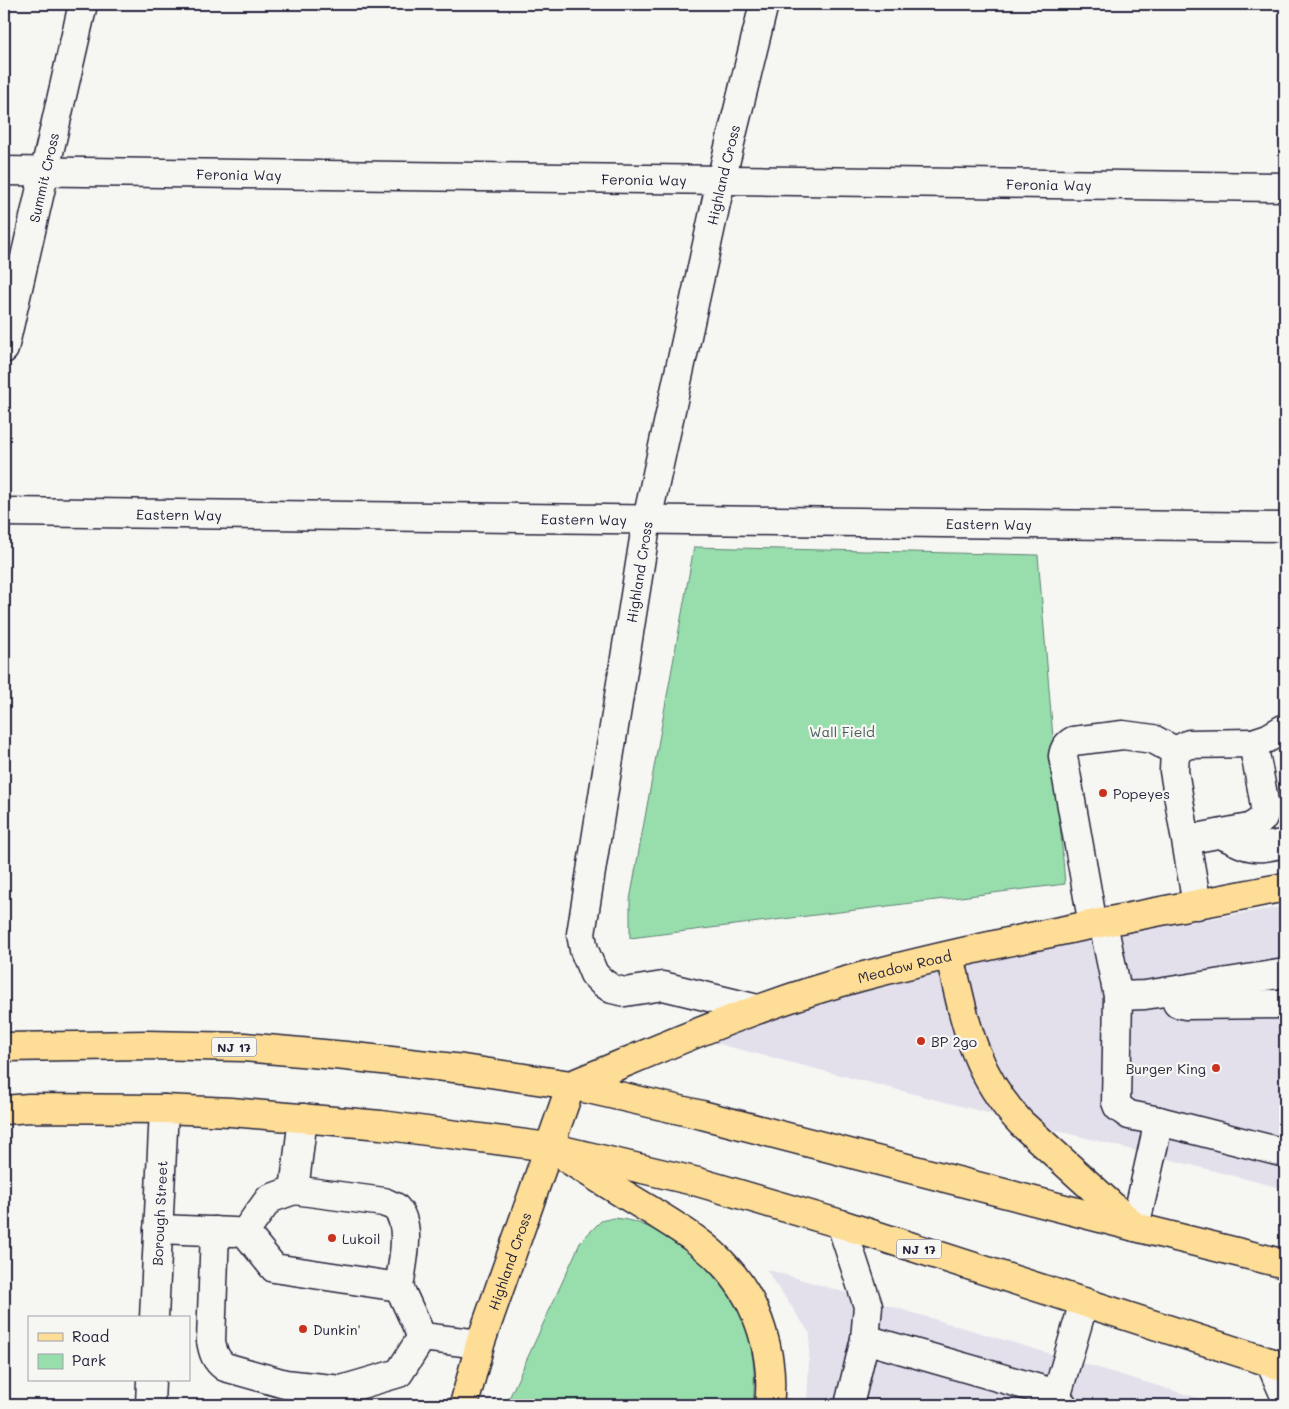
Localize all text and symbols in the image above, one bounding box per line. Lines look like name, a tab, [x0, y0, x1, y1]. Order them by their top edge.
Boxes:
street label: Highland Cross	[702, 123, 744, 227]
street label: Summit Cross	[24, 131, 63, 224]
street label: Feronia Way	[196, 164, 282, 184]
street label: Feronia Way	[601, 169, 687, 189]
street label: Feronia Way	[1006, 174, 1092, 194]
street label: Eastern Way	[136, 504, 222, 524]
street label: Eastern Way	[541, 509, 627, 529]
street label: Eastern Way	[946, 514, 1032, 534]
street label: Highland Cross	[621, 520, 656, 624]
park label: Wall Field	[809, 722, 875, 741]
place label: Popeyes	[1113, 784, 1170, 803]
marker: Popeyes	[1097, 787, 1109, 799]
street label: Meadow Road	[855, 945, 953, 987]
place label: BP 2go	[931, 1032, 977, 1051]
marker: BP 2go	[915, 1035, 927, 1047]
road number: NJ 17	[212, 1038, 256, 1056]
place label: Burger King	[1126, 1059, 1206, 1078]
marker: Burger King	[1210, 1062, 1222, 1074]
street label: Borough Street	[147, 1160, 171, 1266]
street label: Highland Cross	[483, 1209, 535, 1313]
place label: Lukoil	[342, 1229, 381, 1248]
marker: Lukoil	[326, 1232, 338, 1244]
road number: NJ 17	[896, 1240, 942, 1258]
legend	[28, 1316, 190, 1382]
place label: Dunkin'	[313, 1320, 361, 1339]
marker: Dunkin'	[297, 1323, 309, 1335]
text: Road	[72, 1326, 109, 1346]
text: Park	[72, 1350, 106, 1370]

